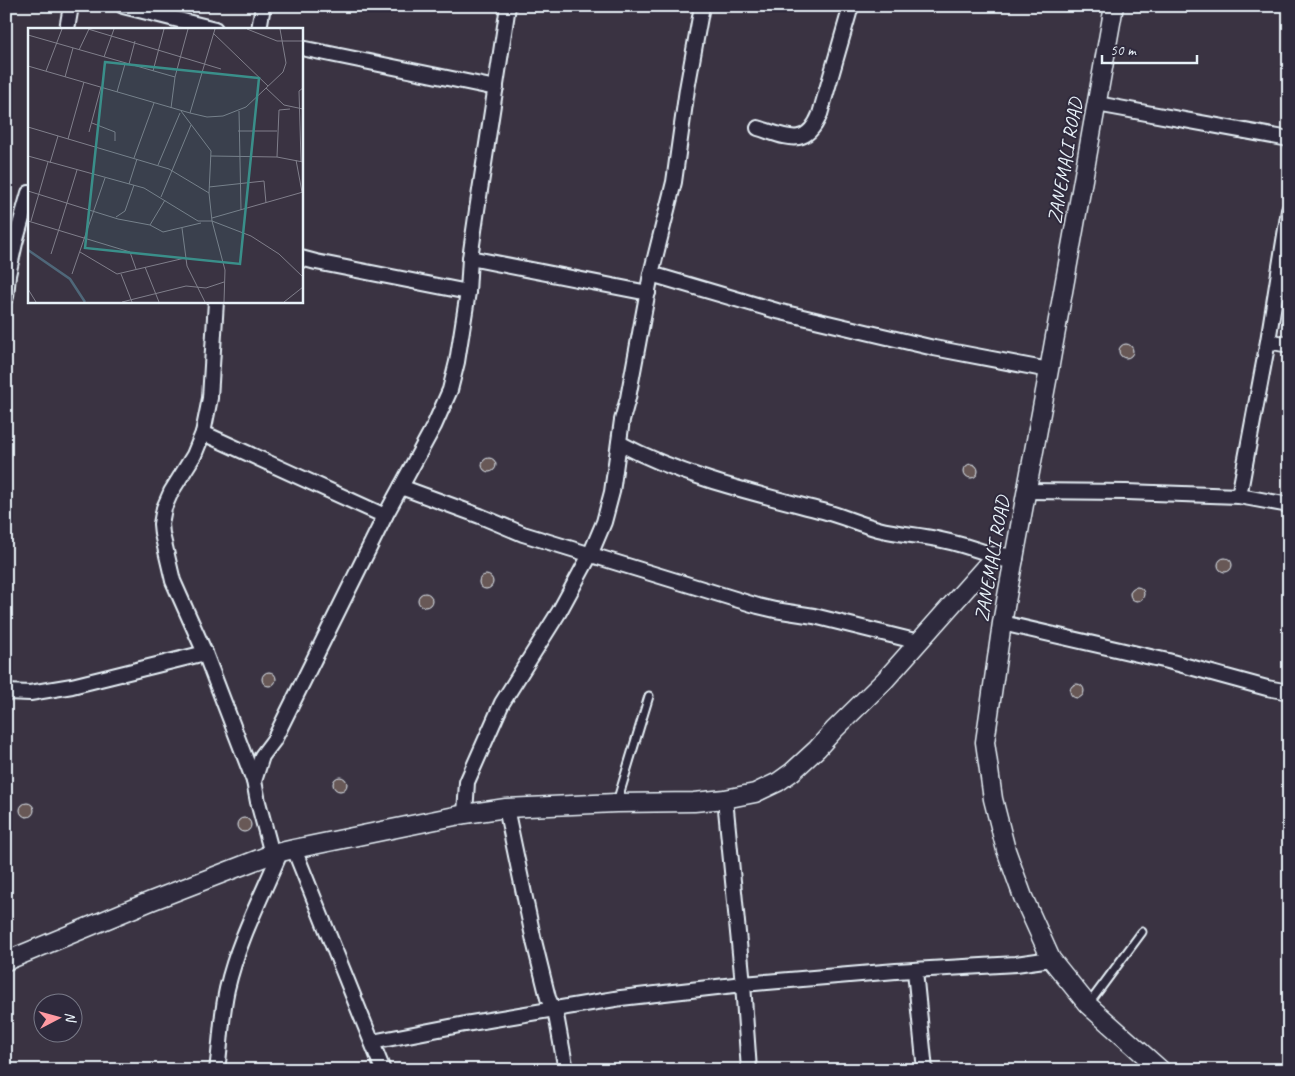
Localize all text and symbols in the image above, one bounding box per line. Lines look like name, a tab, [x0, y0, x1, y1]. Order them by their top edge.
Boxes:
inset map	[28, 28, 302, 302]
scale bar	[1102, 32, 1198, 64]
text: 50 m	[1110, 41, 1137, 60]
street label: ZANEMALI ROAD	[1042, 94, 1089, 226]
street label: ZANEMALI ROAD	[969, 492, 1016, 624]
north arrow	[32, 994, 82, 1044]
text: N	[62, 1011, 80, 1024]

